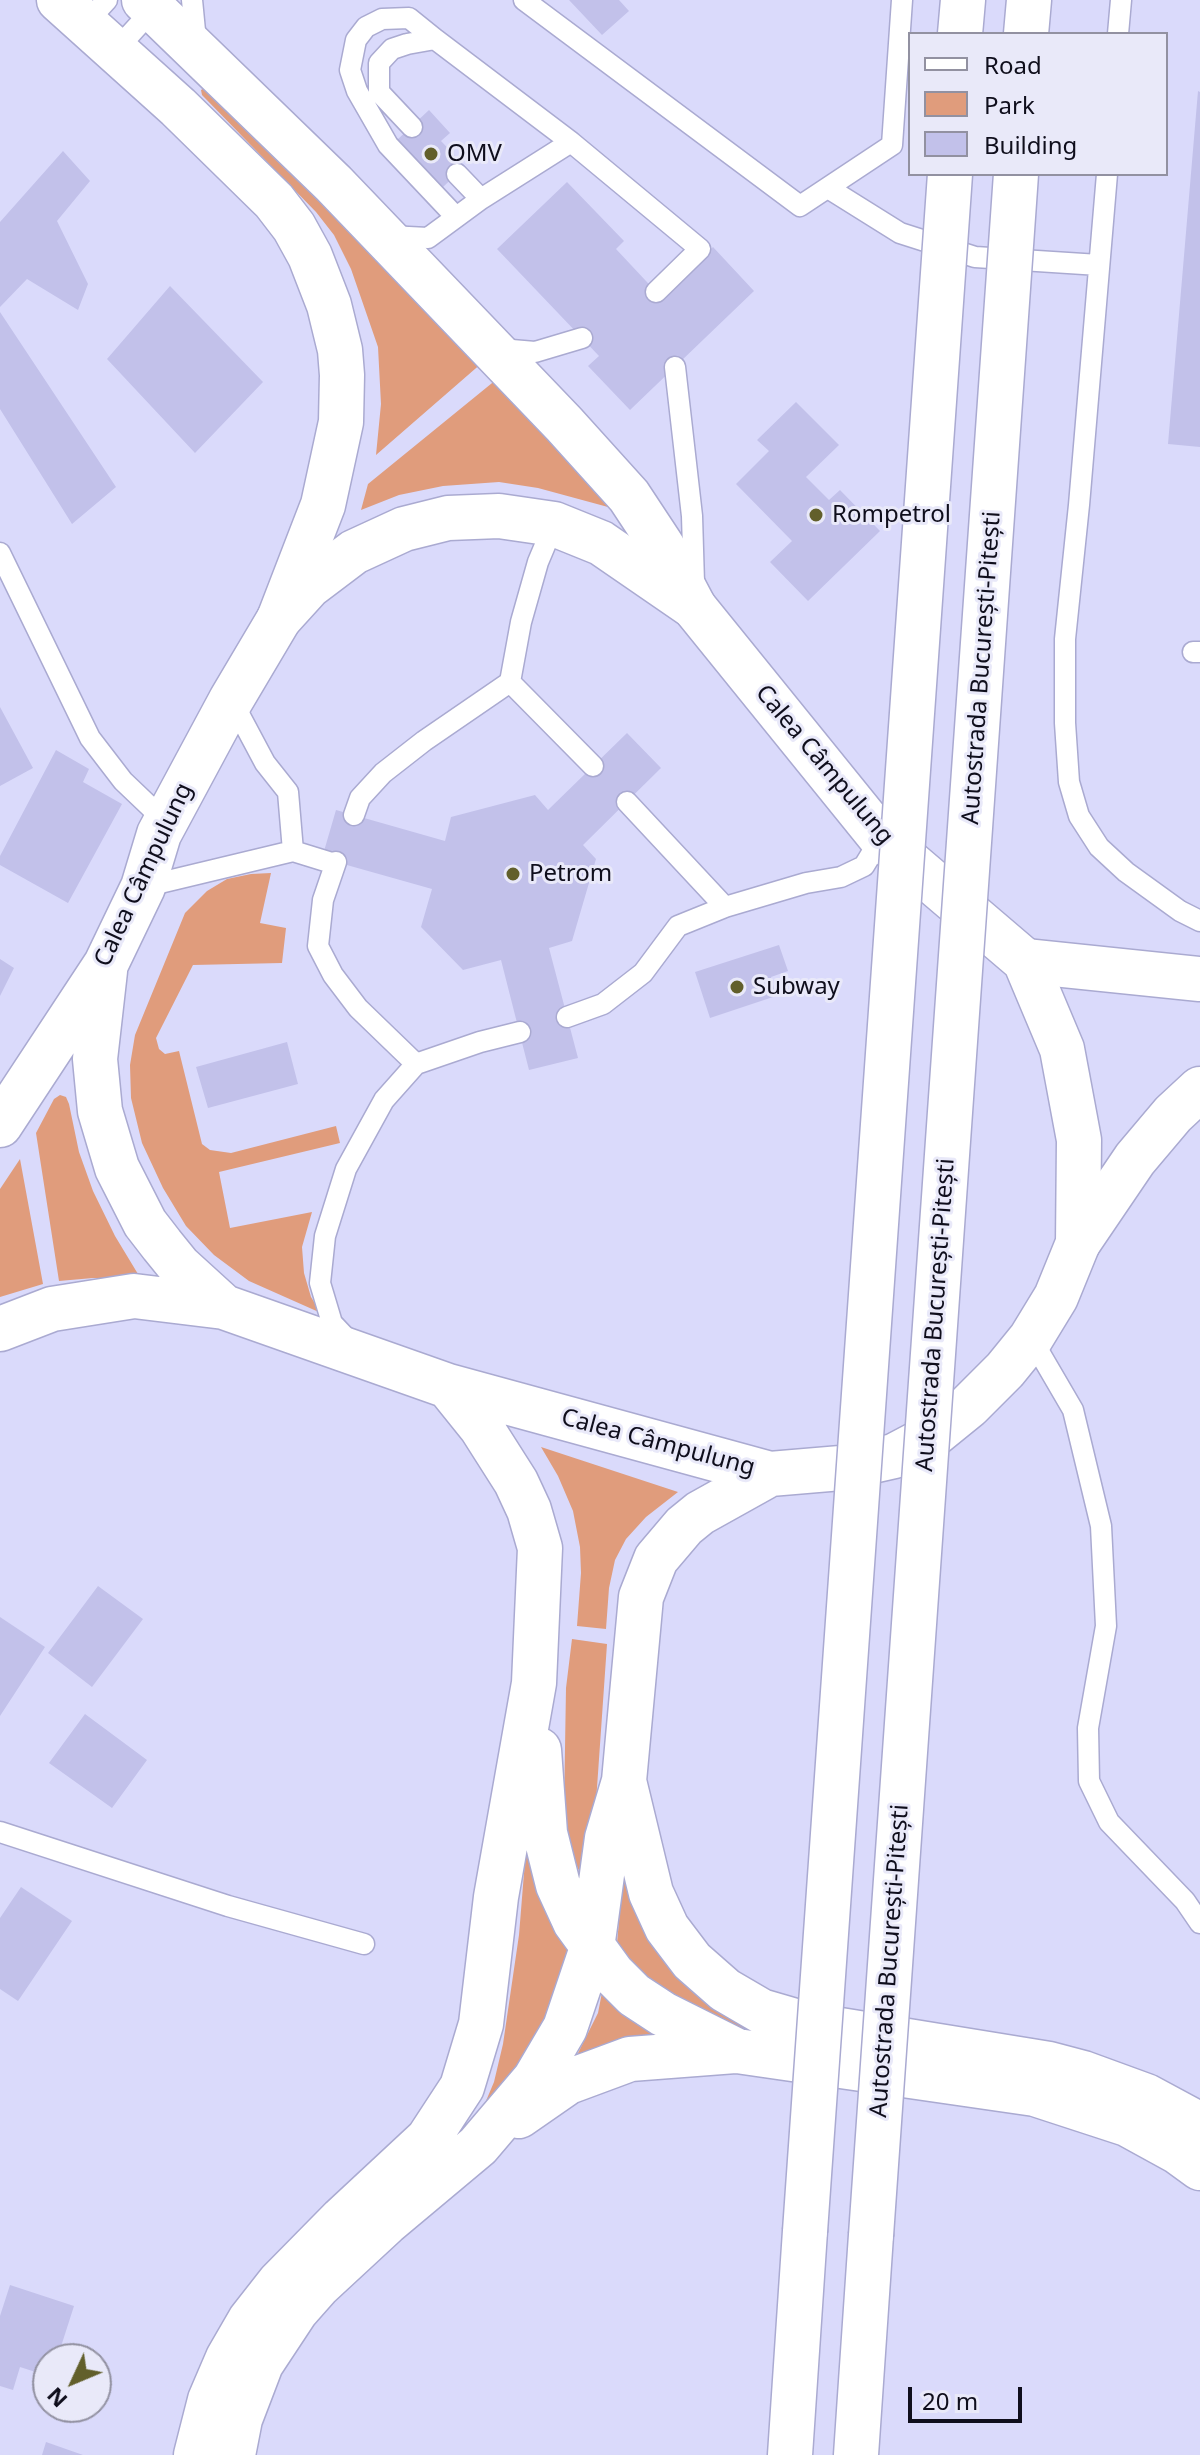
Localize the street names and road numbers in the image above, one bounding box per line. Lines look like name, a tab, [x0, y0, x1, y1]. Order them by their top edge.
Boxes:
street label: Autostrada București-Pitești	[957, 510, 1007, 826]
street label: Calea Câmpulung	[749, 679, 899, 851]
street label: Calea Câmpulung	[89, 779, 199, 971]
street label: Autostrada București-Pitești	[911, 1157, 961, 1473]
street label: Calea Câmpulung	[558, 1403, 758, 1483]
street label: Autostrada București-Pitești	[865, 1803, 915, 2119]

